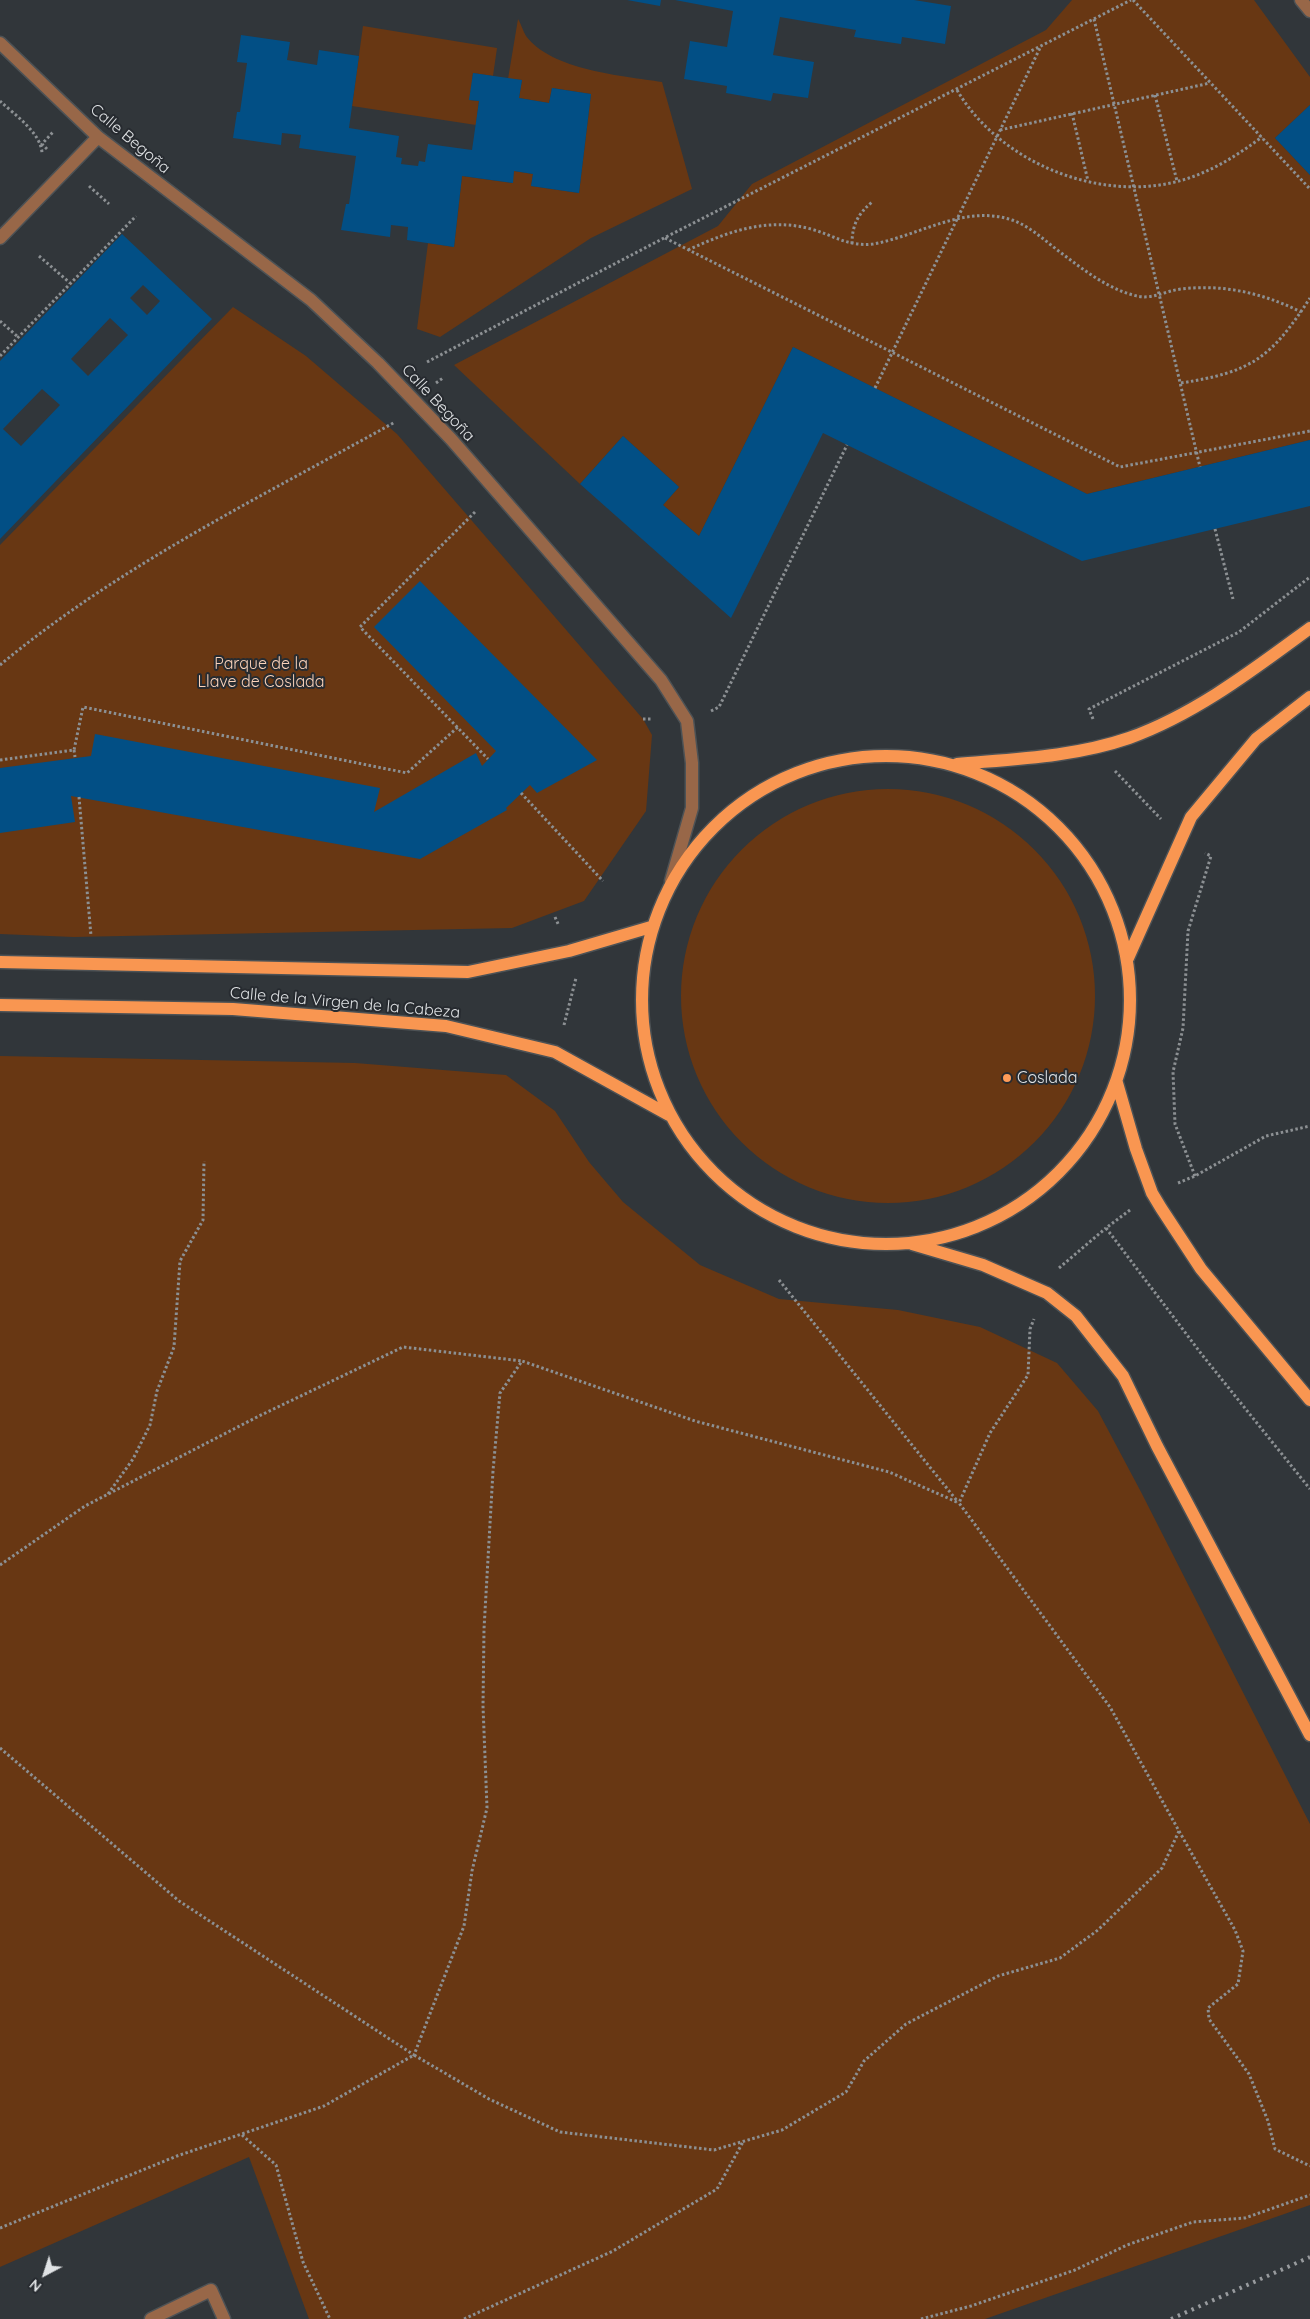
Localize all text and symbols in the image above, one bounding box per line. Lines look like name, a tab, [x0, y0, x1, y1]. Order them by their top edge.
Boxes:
street label: Calle Begoña	[86, 100, 174, 178]
street label: Calle Begoña	[397, 360, 479, 446]
park label: Parque de la Llave de Coslada	[198, 654, 324, 692]
street label: Calle de la Virgen de la Cabeza	[229, 983, 461, 1023]
place label: Coslada	[1017, 1068, 1077, 1088]
marker: Coslada	[1001, 1072, 1013, 1084]
north arrow	[20, 2249, 70, 2299]
text: N	[26, 2275, 45, 2296]

